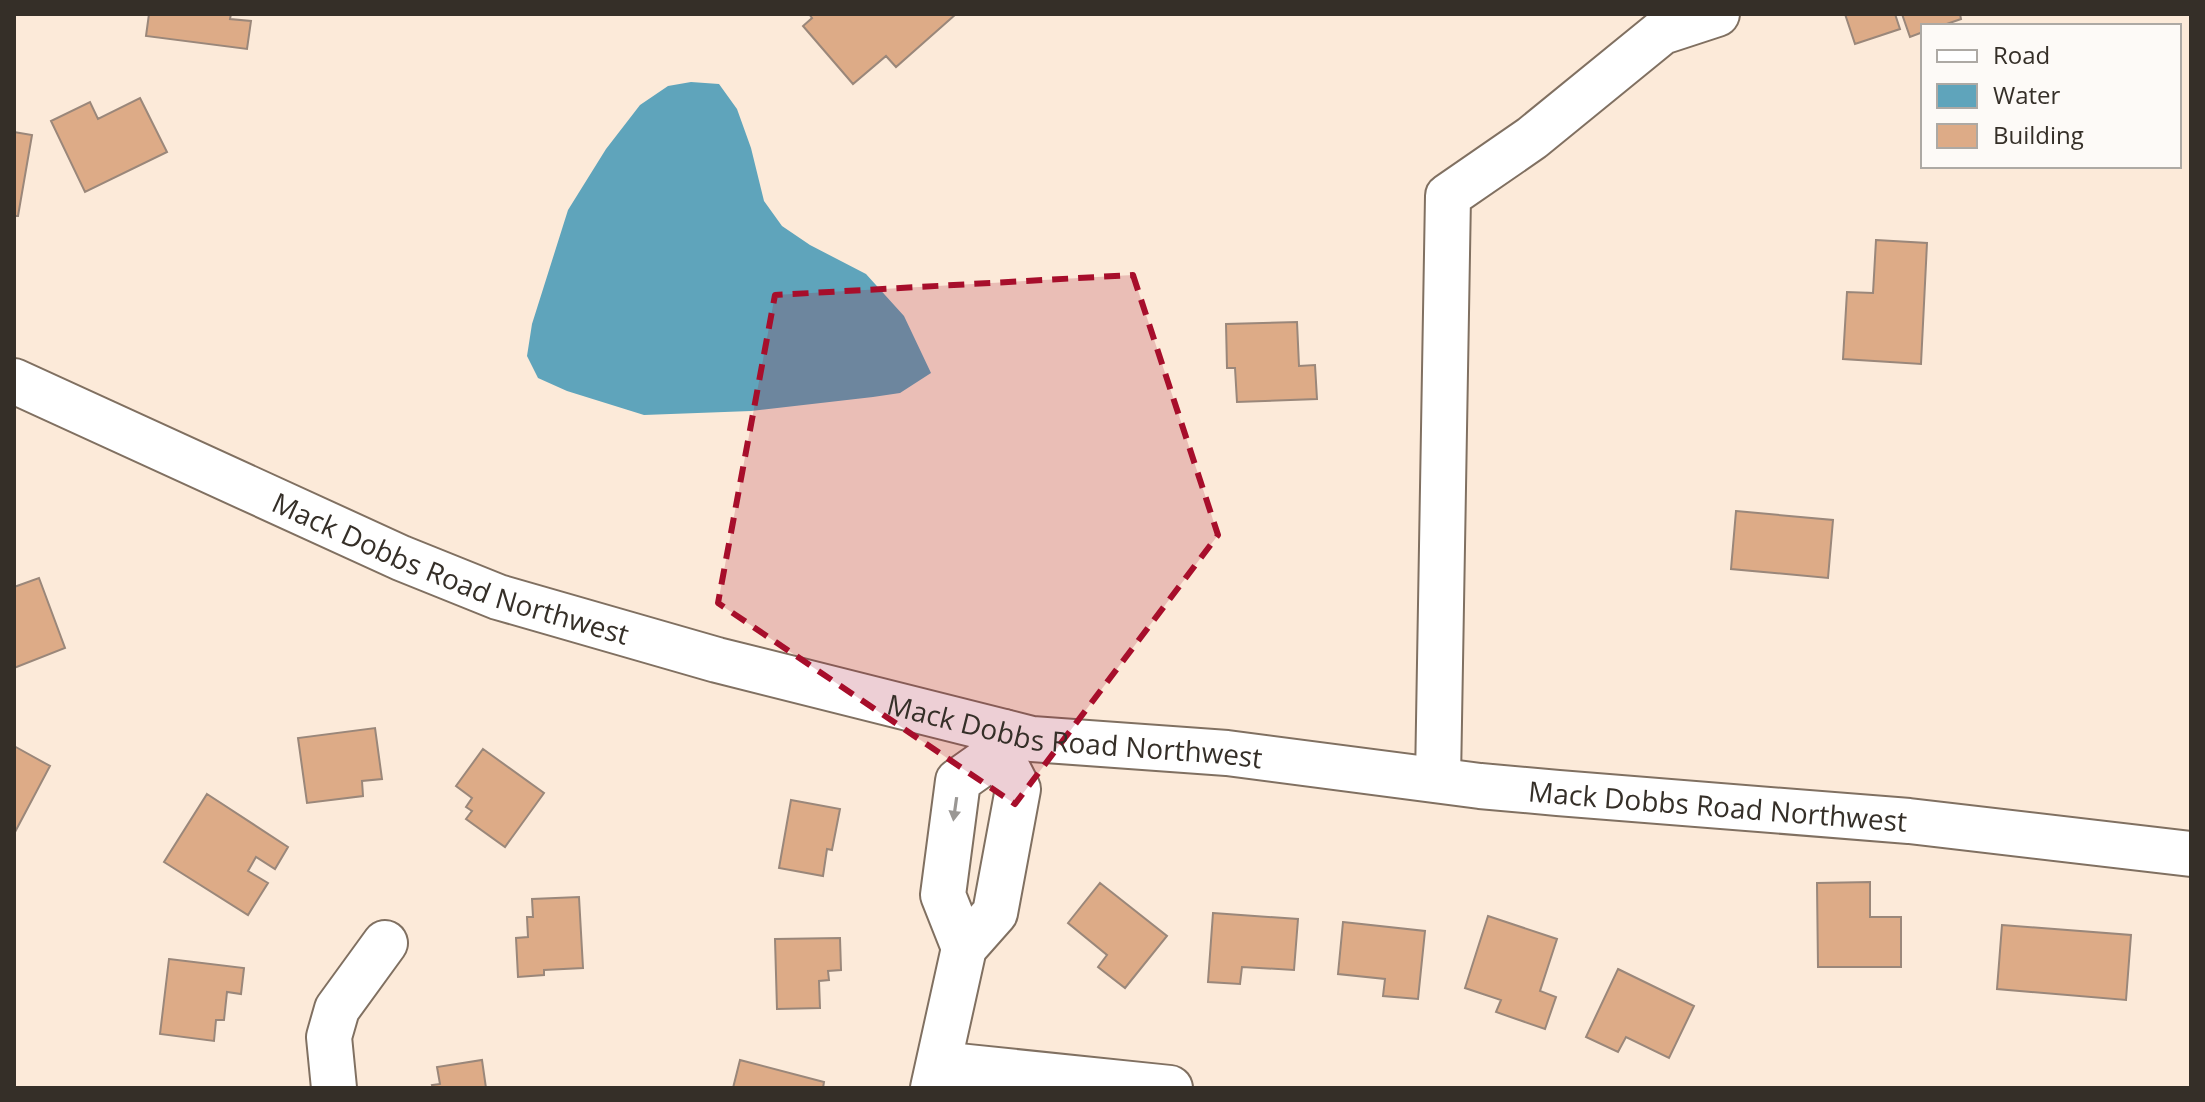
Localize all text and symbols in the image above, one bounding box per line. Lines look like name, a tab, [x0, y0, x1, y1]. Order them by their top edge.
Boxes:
legend	[1921, 24, 2181, 168]
text: Road	[1993, 38, 2050, 71]
text: Water	[1993, 78, 2061, 111]
text: Building	[1993, 118, 2084, 151]
street label: Mack Dobbs Road Northwest	[266, 483, 634, 653]
street label: Mack Dobbs Road Northwest	[883, 684, 1265, 776]
street label: Mack Dobbs Road Northwest	[1527, 771, 1909, 840]
one-way arrow	[948, 797, 961, 822]

